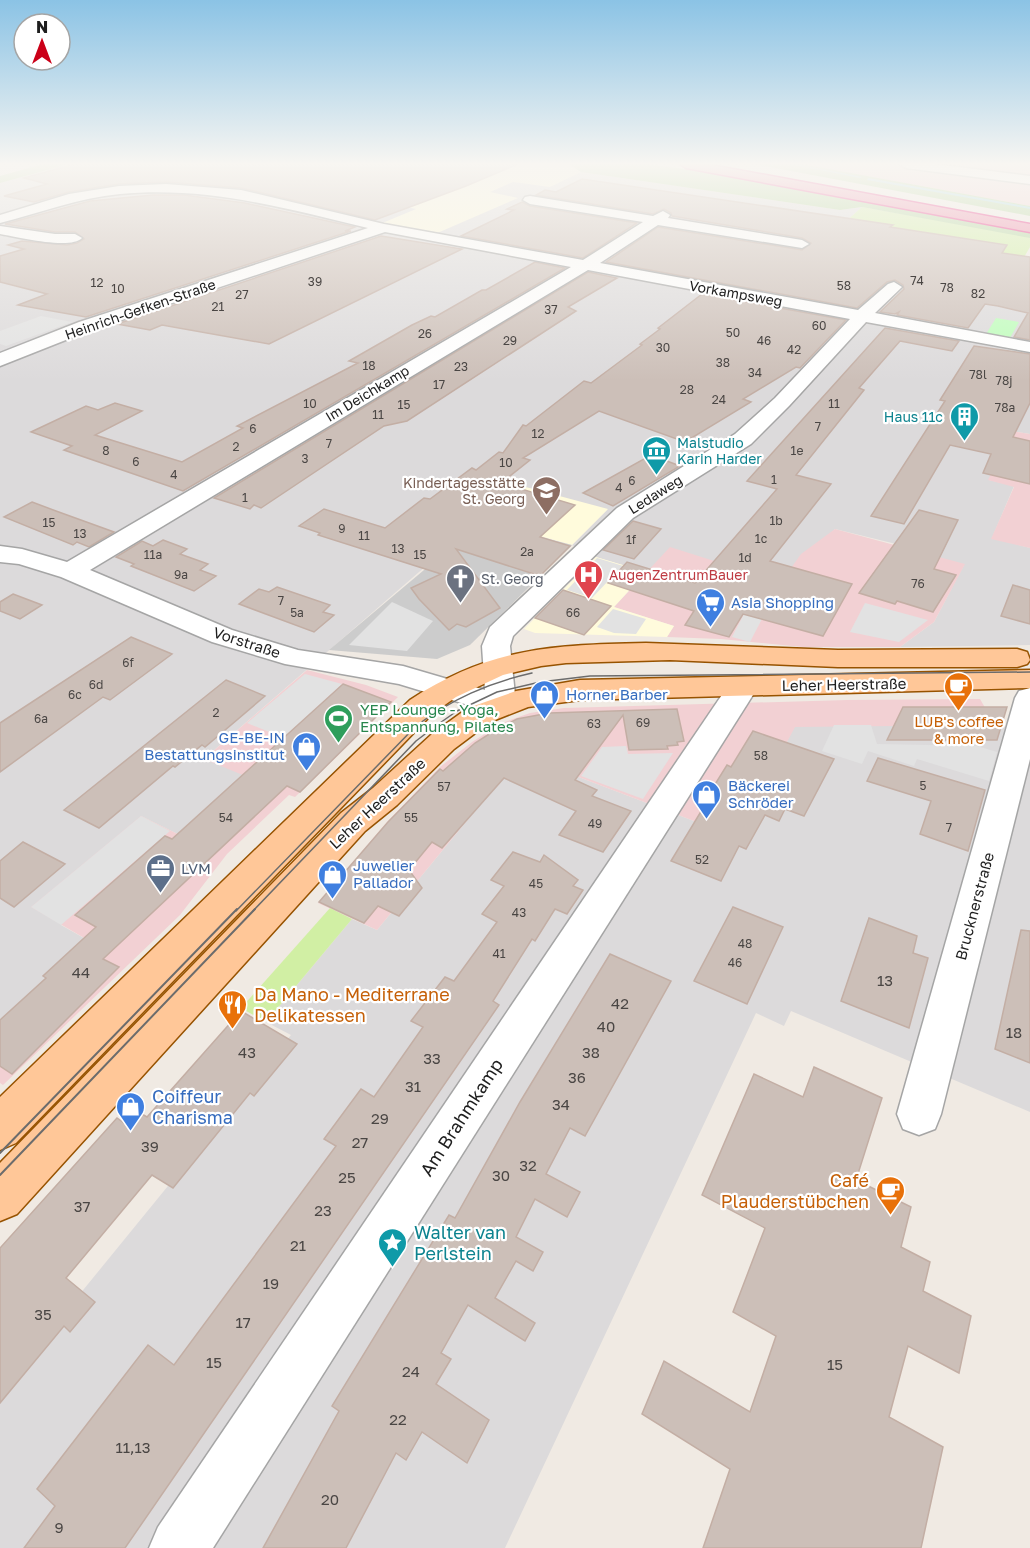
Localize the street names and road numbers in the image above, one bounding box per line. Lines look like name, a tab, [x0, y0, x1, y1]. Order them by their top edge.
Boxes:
street label: Heinrich-Gefken-Straße	[62, 275, 218, 343]
street label: Vorkampsweg	[688, 276, 784, 310]
street label: Im Deichkamp	[322, 361, 412, 425]
street label: Ledaweg	[625, 471, 685, 517]
street label: Vorstraße	[211, 623, 283, 661]
street label: Leher Heerstraße	[781, 674, 907, 694]
street label: Leher Heerstraße	[325, 754, 429, 852]
street label: Brucknerstraße	[951, 850, 997, 962]
street label: Am Brahmkamp	[415, 1054, 507, 1180]

